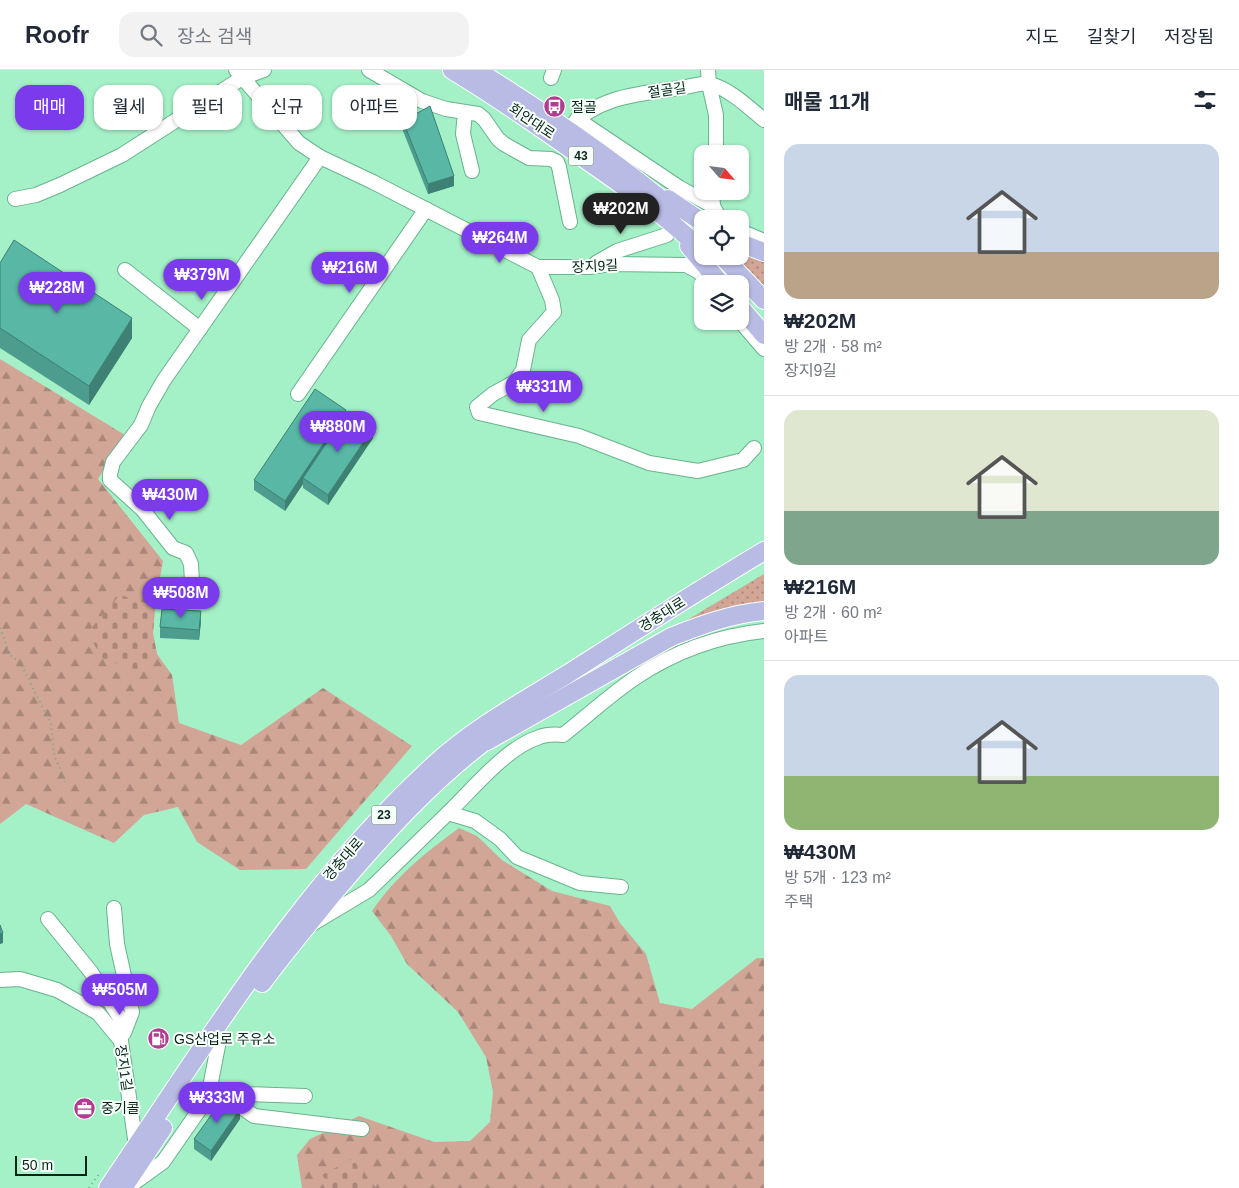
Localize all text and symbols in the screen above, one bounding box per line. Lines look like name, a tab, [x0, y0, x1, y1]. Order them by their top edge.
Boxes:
search box	[119, 12, 469, 57]
text: Roofr	[25, 21, 89, 48]
icon: search	[137, 21, 165, 49]
text: 장소 검색	[177, 26, 252, 47]
text: 지도	[1026, 27, 1059, 47]
text: 길찾기	[1087, 27, 1136, 47]
text: 저장됨	[1164, 27, 1214, 47]
street label: 절골길	[647, 79, 687, 101]
chip: 매매	[15, 85, 84, 130]
chip: 월세	[94, 85, 163, 130]
chip: 필터	[173, 85, 242, 130]
chip: 신규	[252, 85, 322, 130]
chip: 아파트	[332, 85, 417, 130]
icon: filters	[1191, 86, 1219, 114]
text: 매물 11개	[784, 90, 870, 113]
bus stop icon: 절골	[543, 95, 567, 119]
place label: 절골	[571, 99, 597, 115]
street label: 회안대로	[506, 100, 558, 142]
north arrow	[694, 145, 749, 200]
map controls	[694, 145, 749, 330]
road number: 43	[568, 146, 594, 165]
icon: home	[957, 177, 1047, 267]
pin: ₩202M	[586, 192, 656, 235]
text: ₩202M	[593, 200, 649, 217]
button: locate	[694, 210, 749, 265]
pin: ₩264M	[465, 222, 535, 264]
text: ₩264M	[472, 229, 528, 246]
pin: ₩216M	[315, 252, 385, 294]
street label: 장지9길	[571, 257, 619, 275]
pin: ₩379M	[167, 258, 237, 301]
text: ₩216M	[322, 259, 378, 276]
text: ₩379M	[174, 266, 230, 283]
pin: ₩228M	[22, 272, 92, 314]
button: layers	[694, 275, 749, 330]
text: ₩228M	[29, 279, 85, 296]
text: ₩202M	[784, 309, 856, 332]
text: 방 2개 · 58 m²	[784, 338, 882, 355]
text: 장지9길	[784, 362, 837, 379]
pin: ₩331M	[509, 370, 579, 413]
text: ₩331M	[516, 378, 572, 395]
pin: ₩880M	[303, 410, 373, 453]
text: ₩880M	[310, 418, 366, 435]
icon: home	[957, 442, 1047, 532]
pin: ₩430M	[135, 478, 205, 521]
text: ₩430M	[142, 486, 198, 503]
text: ₩216M	[784, 575, 856, 598]
pin: ₩508M	[146, 576, 216, 619]
text: ₩508M	[153, 584, 209, 601]
street label: 경충대로	[636, 594, 688, 634]
text: 방 2개 · 60 m²	[784, 604, 882, 621]
text: 아파트	[784, 628, 828, 645]
icon: home	[957, 707, 1047, 797]
road number: 23	[372, 806, 396, 824]
street label: 경충대로	[320, 834, 366, 884]
text: ₩430M	[784, 840, 856, 863]
text: 방 5개 · 123 m²	[784, 869, 891, 886]
text: 주택	[784, 893, 813, 910]
pin: ₩505M	[85, 974, 155, 1016]
text: ₩505M	[92, 981, 148, 998]
fuel station icon: GS산업로 주유소	[146, 1027, 170, 1051]
place label: GS산업로 주유소	[174, 1031, 276, 1047]
street label: 장지1길	[112, 1044, 136, 1092]
pin: ₩333M	[182, 1082, 252, 1124]
text: ₩333M	[189, 1089, 245, 1106]
office icon: 중기콜	[73, 1096, 97, 1120]
place label: 중기콜	[101, 1100, 140, 1116]
scale bar	[15, 1153, 88, 1176]
text: 50 m	[22, 1157, 53, 1173]

